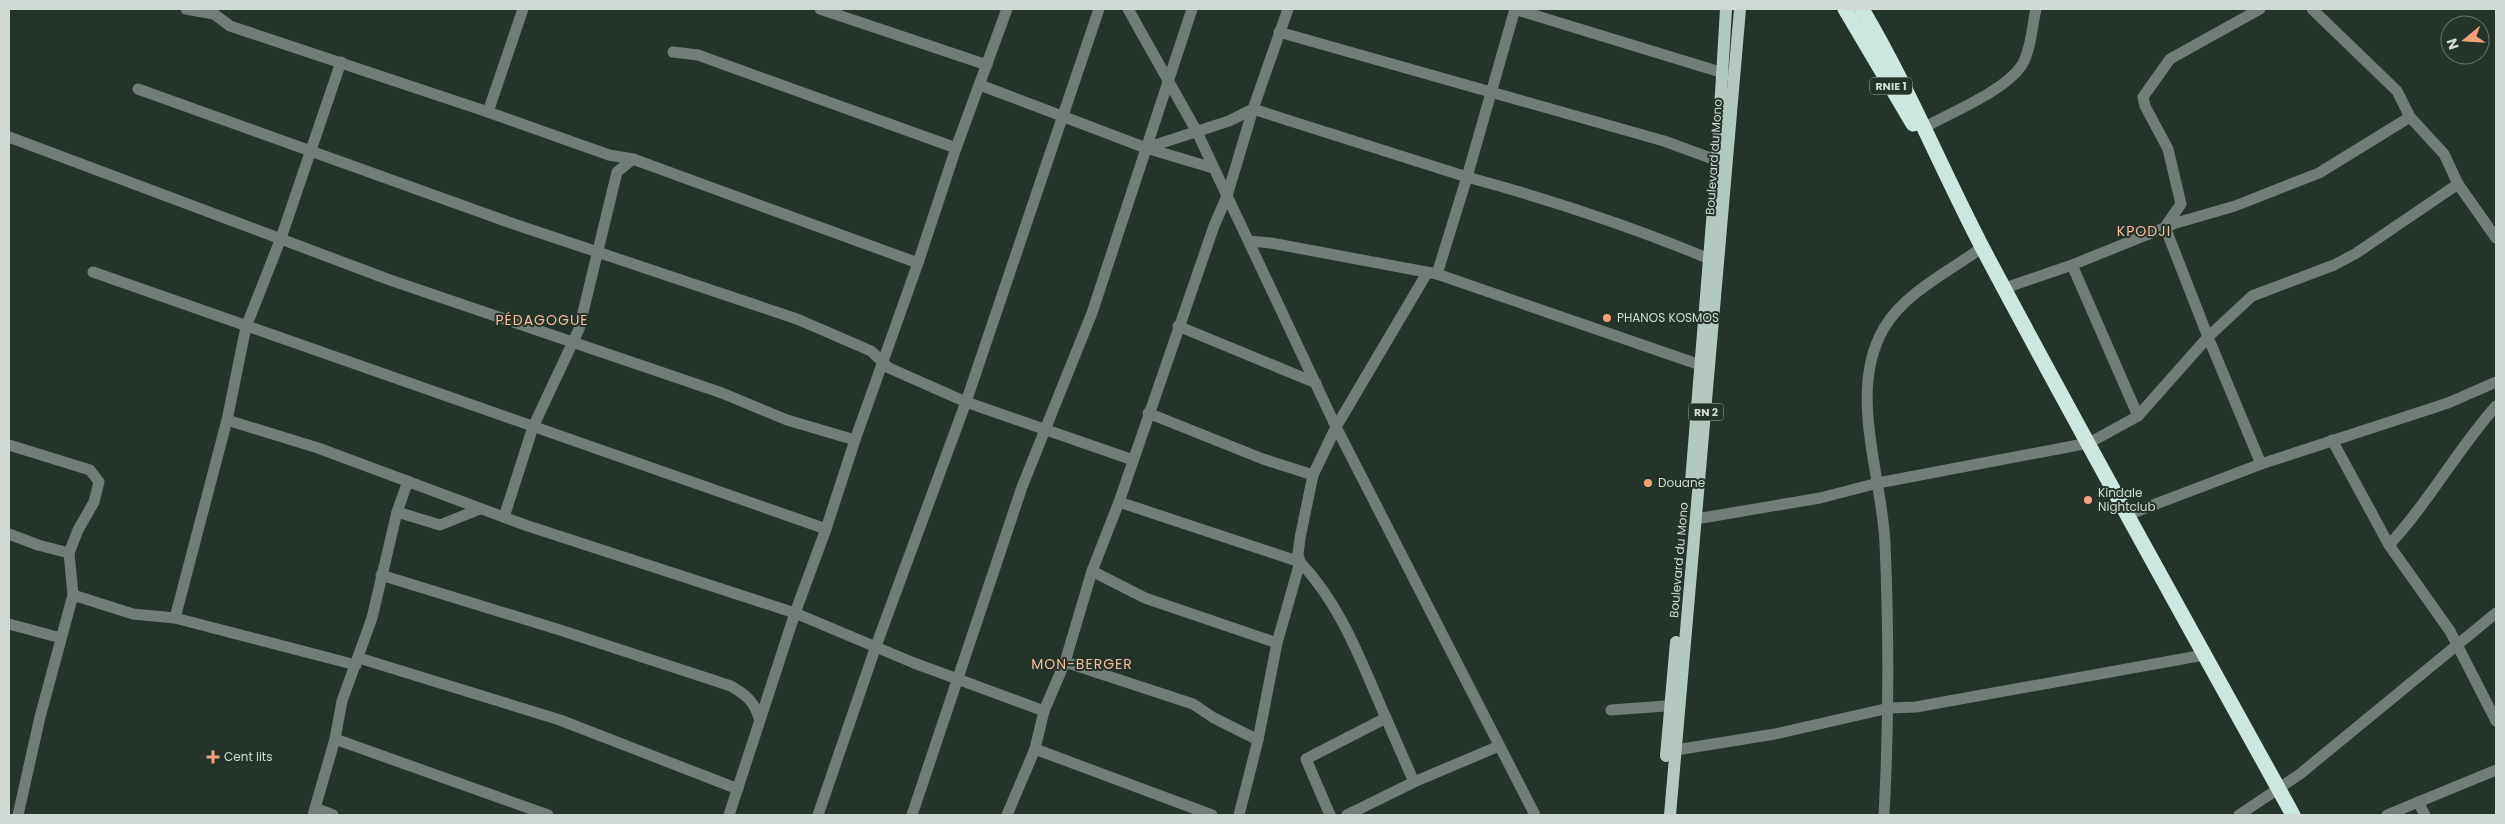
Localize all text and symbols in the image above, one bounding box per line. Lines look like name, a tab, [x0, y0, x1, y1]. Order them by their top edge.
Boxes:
north arrow	[2440, 15, 2490, 65]
text: N	[2441, 36, 2464, 52]
road number: RNIE 1	[1870, 78, 1912, 94]
street label: Boulevard du Mono	[1701, 98, 1726, 215]
district label: KPODJI	[2117, 221, 2171, 241]
place label: PHANOS KOSMOS	[1617, 309, 1719, 326]
district label: PÉDAGOGUE	[495, 310, 589, 330]
marker: PHANOS KOSMOS	[1601, 312, 1613, 324]
road number: RN 2	[1688, 404, 1724, 421]
place label: Douane	[1658, 474, 1705, 491]
marker: Douane	[1642, 477, 1654, 489]
place label: Kindale Nightclub	[2098, 484, 2156, 515]
marker: Kindale Nightclub	[2082, 494, 2094, 506]
street label: Boulevard du Mono	[1665, 501, 1692, 619]
district label: MON-BERGER	[1031, 654, 1133, 674]
place label: Cent lits	[224, 748, 273, 765]
marker: Cent lits	[206, 750, 220, 764]

